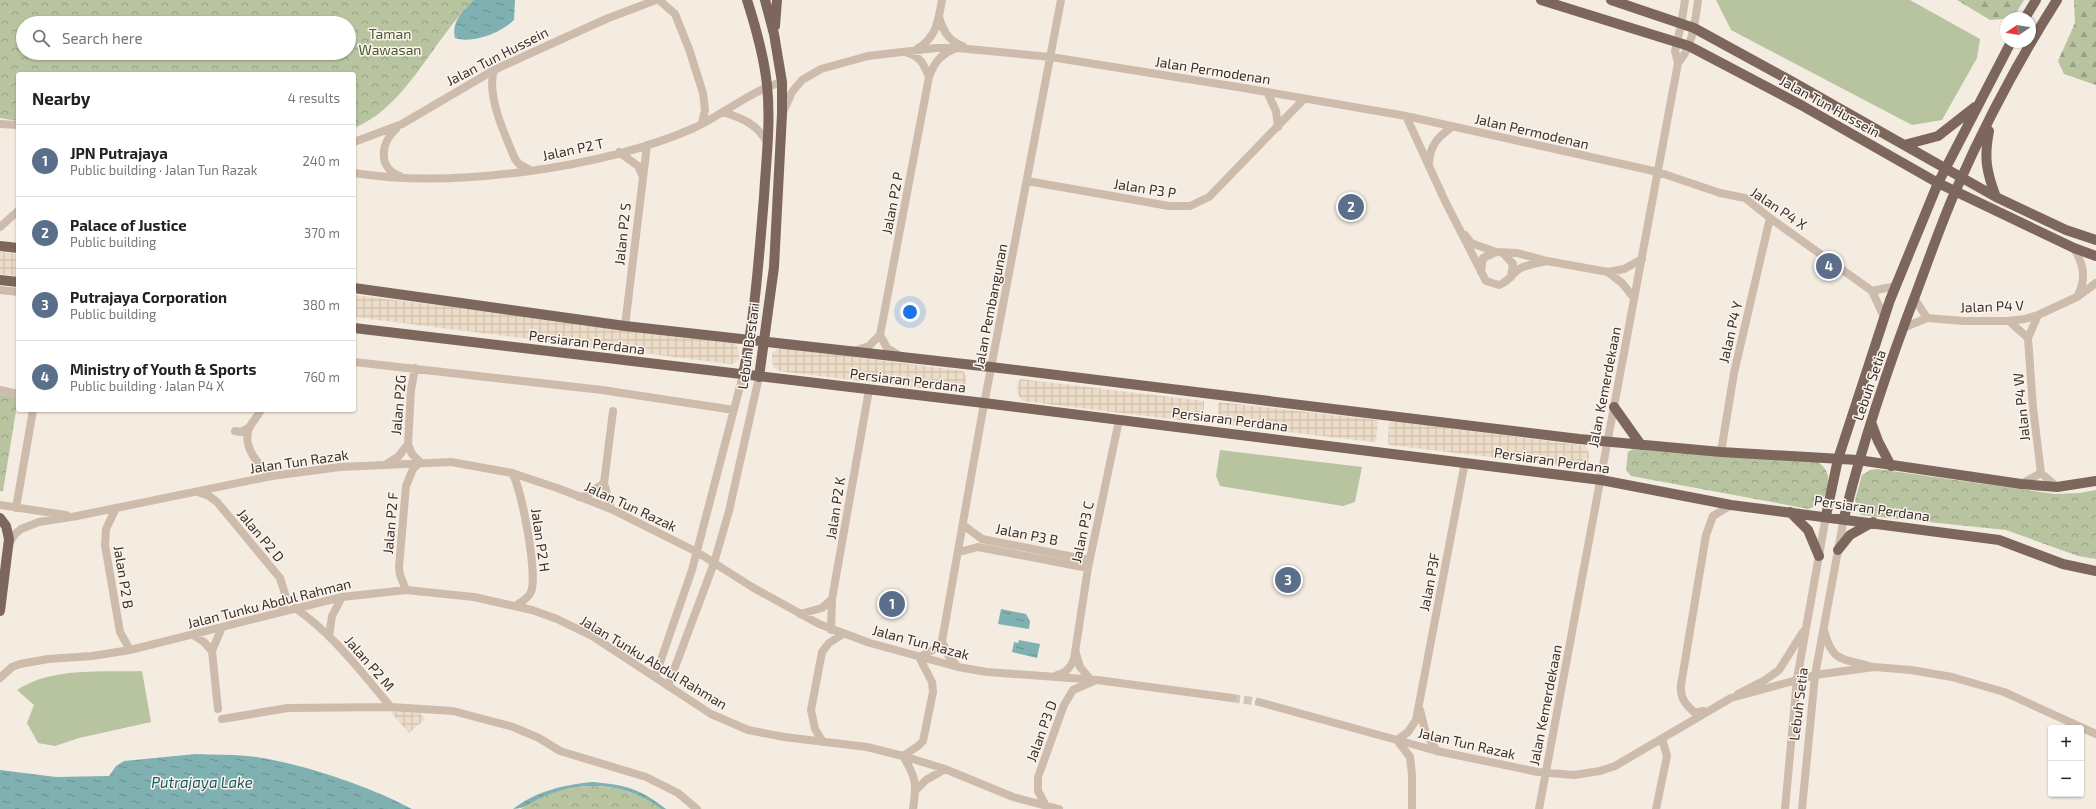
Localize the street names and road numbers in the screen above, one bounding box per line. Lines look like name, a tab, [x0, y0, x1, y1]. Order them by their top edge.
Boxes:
street label: Jalan Tun Hussein	[443, 23, 551, 89]
street label: Jalan Permodenan	[1154, 52, 1272, 88]
street label: Jalan Tun Hussein	[1777, 71, 1883, 141]
street label: Jalan Permodenan	[1473, 110, 1591, 152]
street label: Jalan P2 T	[541, 134, 605, 164]
street label: Jalan P2 P	[878, 170, 906, 236]
street label: Jalan P3 P	[1113, 175, 1177, 201]
street label: Jalan P4 X	[1748, 183, 1811, 233]
street label: Jalan P2 S	[610, 202, 634, 266]
street label: Jalan Pembangunan	[970, 242, 1010, 370]
street label: Jalan P4 V	[1960, 296, 2025, 316]
street label: Jalan P4 Y	[1715, 299, 1745, 365]
street label: Lebuh Bestari	[734, 302, 762, 390]
street label: Jalan Kemerdekaan	[1584, 325, 1624, 449]
street label: Persiaran Perdana	[528, 326, 646, 358]
street label: Lebuh Setia	[1849, 347, 1889, 423]
street label: Persiaran Perdana	[849, 364, 967, 396]
street label: Jalan P4 W	[2009, 372, 2033, 442]
street label: Jalan P2G	[387, 374, 409, 436]
street label: Persiaran Perdana	[1171, 403, 1289, 435]
street label: Persiaran Perdana	[1493, 443, 1611, 477]
street label: Jalan Tun Razak	[248, 446, 350, 476]
street label: Jalan P2 K	[822, 475, 848, 540]
street label: Jalan Tun Razak	[582, 477, 680, 535]
street label: Jalan P2 F	[379, 491, 401, 555]
street label: Persiaran Perdana	[1813, 491, 1931, 525]
street label: Jalan P3 C	[1067, 500, 1097, 564]
street label: Jalan P2 D	[234, 505, 288, 565]
street label: Jalan P2 H	[528, 507, 554, 573]
street label: Jalan P3 B	[994, 520, 1060, 548]
street label: Jalan P2 B	[111, 544, 137, 610]
street label: Jalan P3F	[1415, 551, 1443, 613]
street label: Jalan Tunku Abdul Rahman	[185, 574, 353, 632]
street label: Jalan Tunku Abdul Rahman	[577, 611, 731, 713]
street label: Jalan Tun Razak	[871, 621, 971, 663]
street label: Jalan P2 M	[342, 632, 398, 694]
street label: Jalan Kemerdekaan	[1525, 643, 1565, 767]
street label: Lebuh Setia	[1785, 666, 1811, 742]
street label: Jalan P3 D	[1022, 698, 1060, 764]
street label: Jalan Tun Razak	[1417, 724, 1517, 762]

